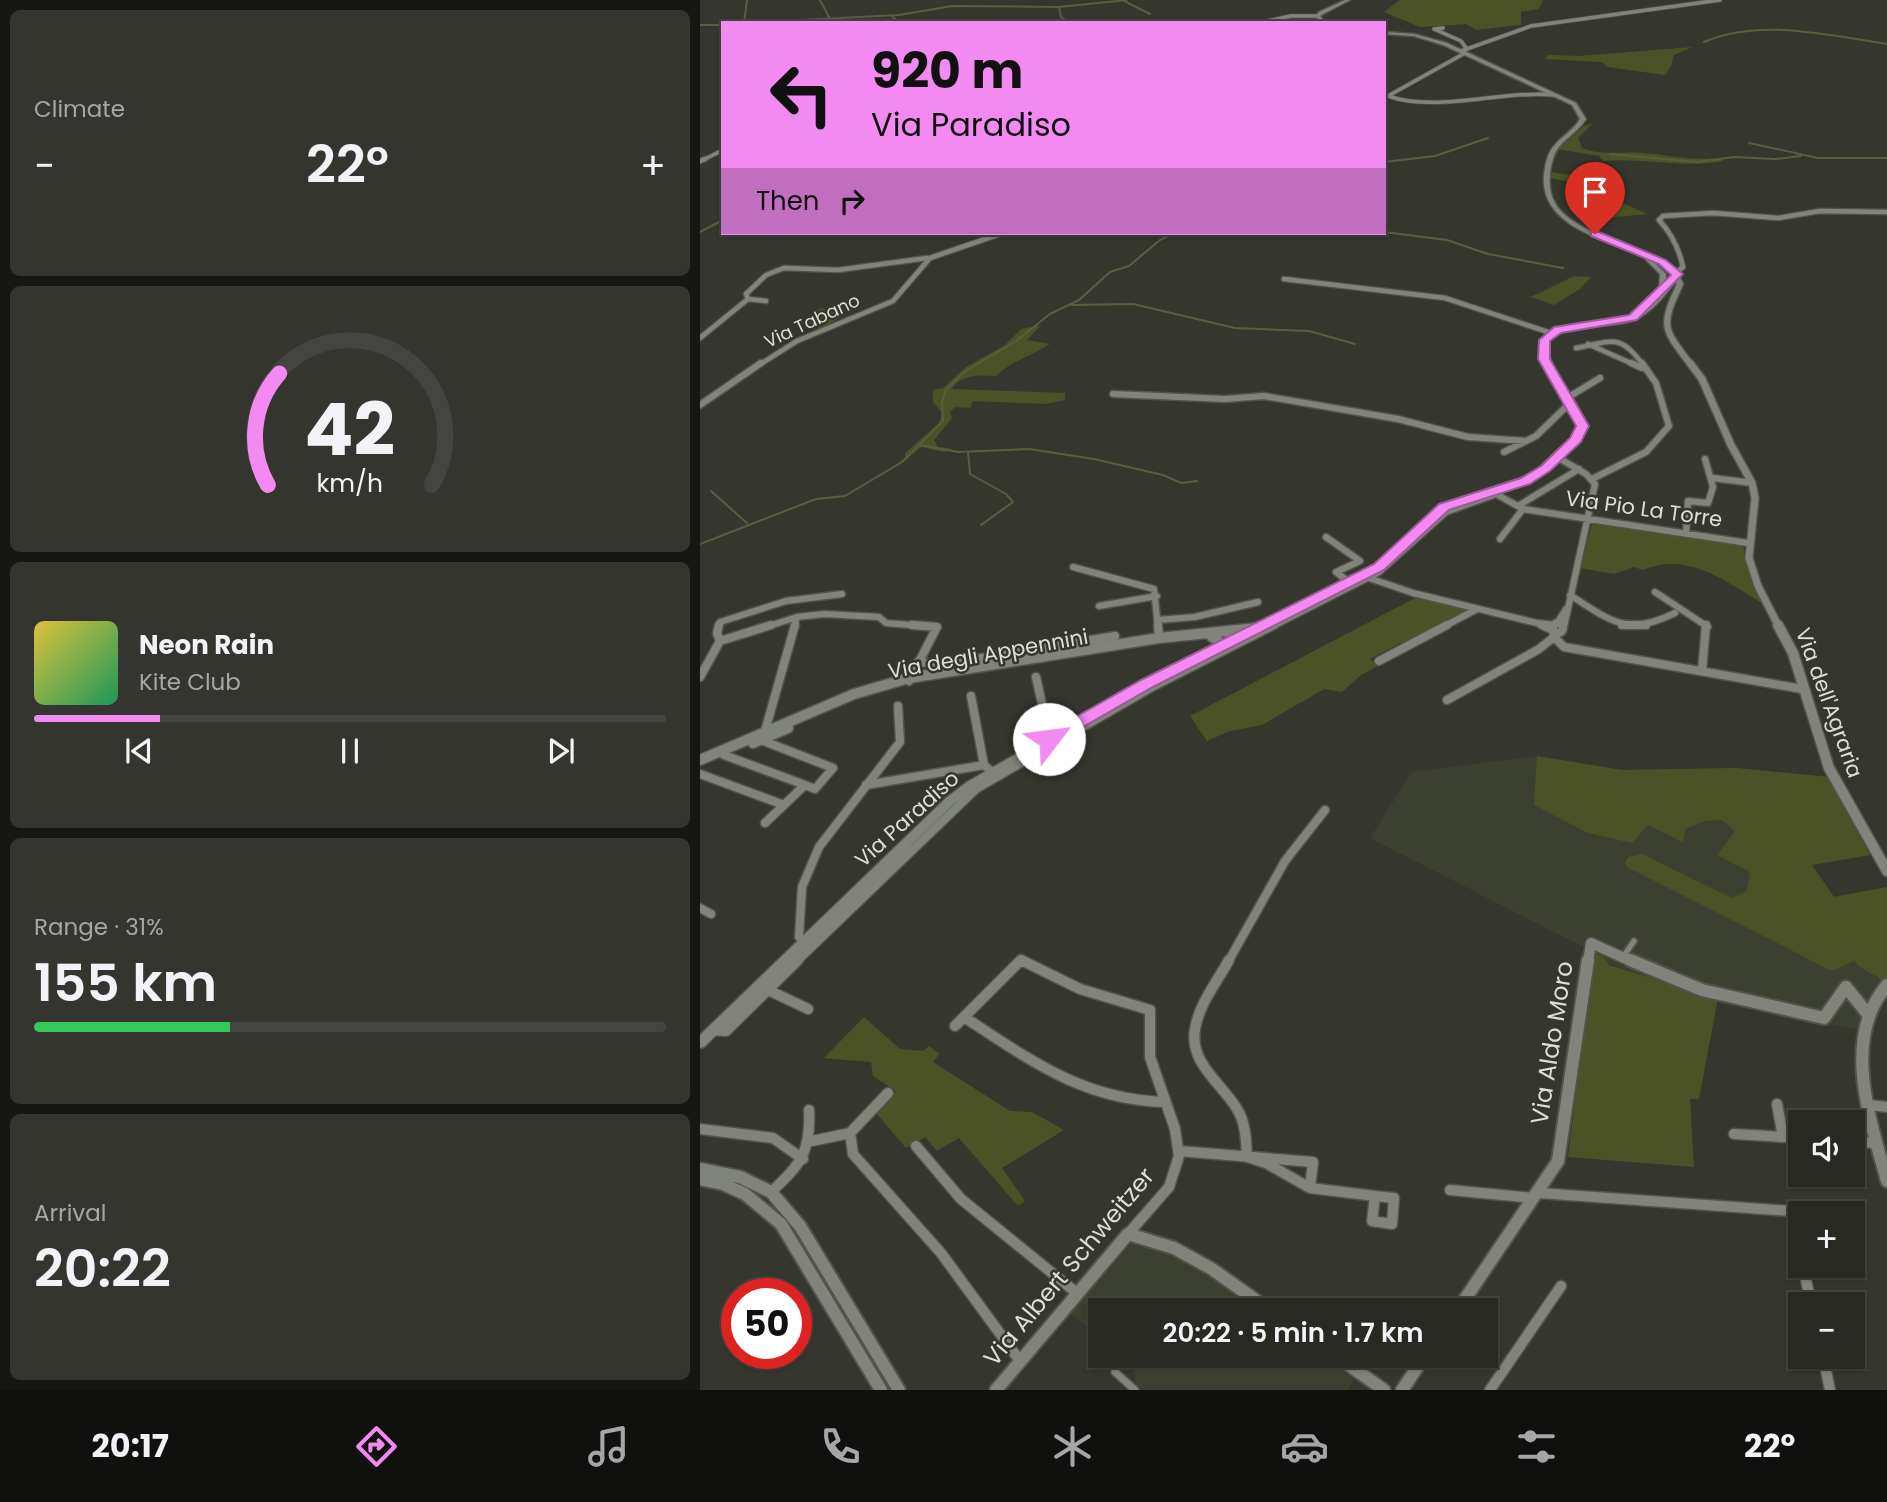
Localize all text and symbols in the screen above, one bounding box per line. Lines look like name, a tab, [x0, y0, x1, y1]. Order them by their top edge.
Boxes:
text: 920 m	[871, 37, 1023, 105]
icon: left	[756, 49, 847, 140]
text: Climate	[34, 93, 125, 125]
text: Via Paradiso	[871, 102, 1071, 147]
text: 22°	[306, 128, 389, 201]
text: −	[34, 139, 55, 192]
text: +	[640, 139, 666, 192]
pin	[1565, 162, 1625, 234]
icon: arrive	[1576, 173, 1614, 211]
icon: right	[833, 182, 871, 220]
text: Then	[756, 183, 819, 219]
street label: Via Tabano	[760, 287, 864, 354]
text: 42	[305, 379, 395, 480]
text: km/h	[317, 466, 383, 501]
street label: Via Pio La Torre	[1564, 483, 1724, 534]
street label: Via degli Appennini	[886, 622, 1090, 685]
street label: Via dell'Agraria	[1789, 624, 1870, 782]
text: Neon Rain	[139, 627, 274, 663]
text: Kite Club	[139, 666, 241, 698]
position arrow	[1012, 702, 1086, 776]
icon: previous	[120, 732, 158, 770]
icon: pause	[331, 732, 369, 770]
icon: next	[542, 732, 580, 770]
street label: Via Paradiso	[848, 764, 965, 873]
text: Range · 31%	[34, 911, 164, 943]
text: 155 km	[34, 946, 217, 1019]
street label: Via Aldo Moro	[1522, 959, 1581, 1127]
map controls	[1788, 1110, 1865, 1369]
button: sound	[1788, 1110, 1865, 1187]
street label: Via Albert Schweitzer	[976, 1160, 1162, 1373]
text: Arrival	[34, 1197, 106, 1229]
button: +	[1788, 1201, 1865, 1278]
text: 20:22	[34, 1232, 171, 1305]
speed limit sign: 50	[721, 1278, 812, 1369]
button: −	[1788, 1292, 1865, 1369]
text: 20:22 · 5 min · 1.7 km	[1163, 1315, 1423, 1351]
icon: directions	[352, 1422, 401, 1471]
icon: music	[584, 1422, 633, 1471]
icon: phone	[816, 1422, 865, 1471]
icon: climate	[1048, 1422, 1097, 1471]
icon: car	[1280, 1422, 1329, 1471]
icon: filters	[1512, 1422, 1561, 1471]
text: 20:17	[92, 1423, 169, 1468]
text: 22°	[1744, 1423, 1795, 1468]

